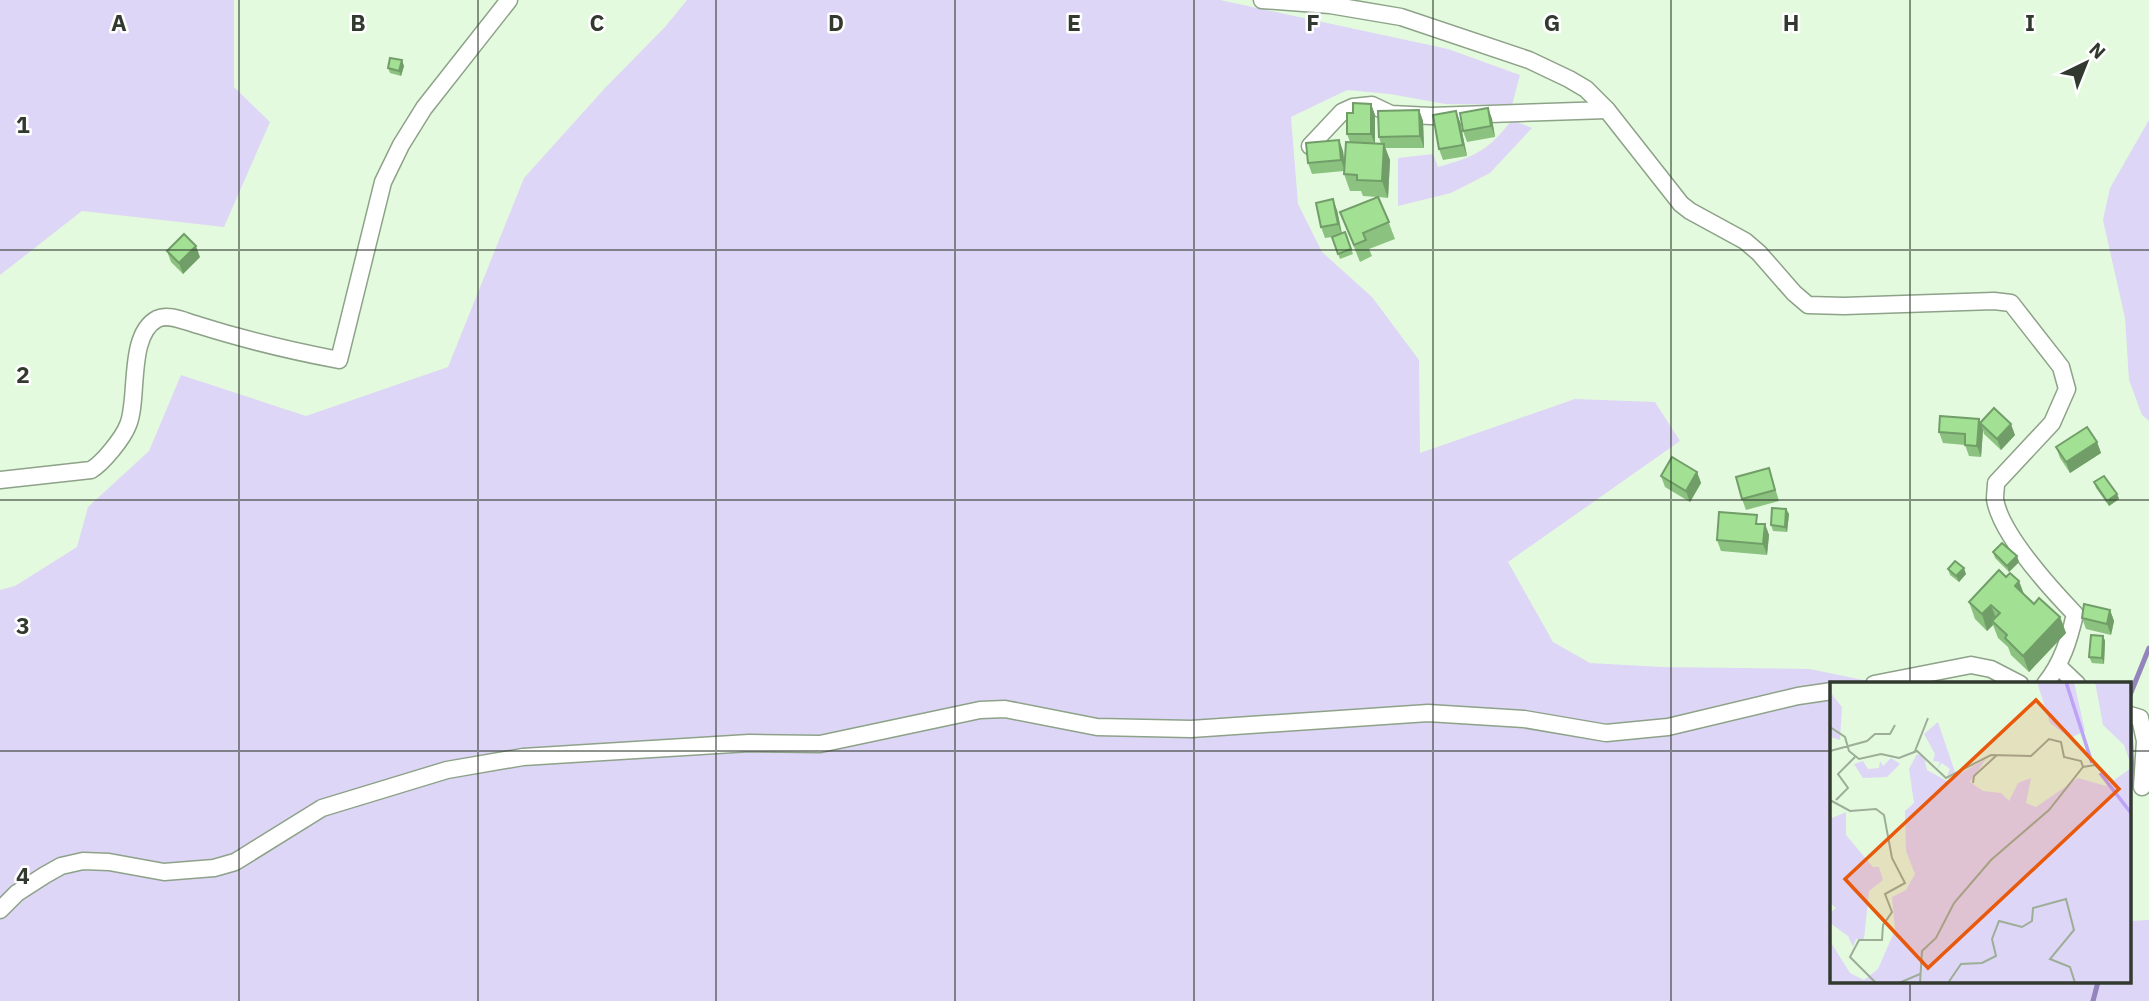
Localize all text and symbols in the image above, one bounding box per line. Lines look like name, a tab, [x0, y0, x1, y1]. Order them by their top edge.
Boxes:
text: A	[111, 7, 127, 37]
text: B	[350, 7, 366, 37]
text: C	[590, 7, 605, 37]
text: D	[828, 7, 844, 37]
text: E	[1067, 7, 1081, 37]
text: F	[1306, 7, 1320, 37]
text: G	[1544, 7, 1560, 37]
text: H	[1783, 7, 1799, 37]
text: I	[2025, 7, 2035, 37]
north arrow	[2051, 28, 2121, 98]
text: N	[2084, 37, 2111, 64]
text: 1	[16, 109, 30, 139]
text: 2	[16, 359, 30, 389]
text: 3	[16, 610, 30, 640]
inset map	[1830, 682, 2132, 984]
text: 4	[16, 860, 30, 890]

